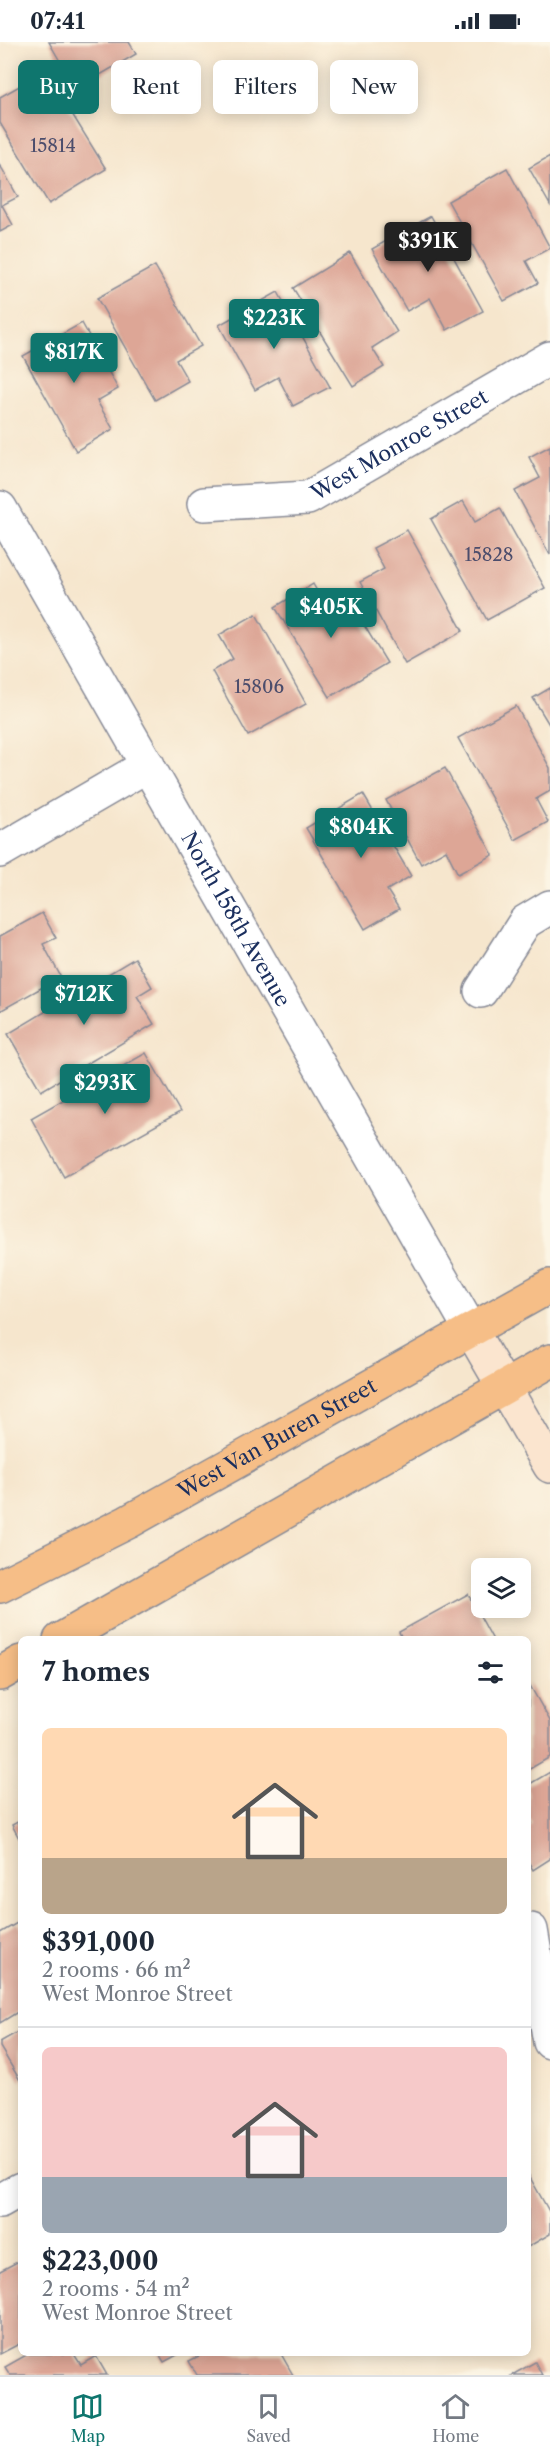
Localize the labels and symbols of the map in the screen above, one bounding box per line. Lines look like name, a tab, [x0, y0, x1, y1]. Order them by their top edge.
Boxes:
house number: 15814	[30, 135, 76, 157]
pin: $391K	[386, 222, 470, 273]
pin: $223K	[232, 299, 316, 350]
pin: $817K	[32, 333, 116, 384]
street label: West Monroe Street	[306, 383, 493, 506]
house number: 15828	[464, 544, 514, 566]
pin: $405K	[289, 588, 373, 639]
house number: 15806	[234, 676, 284, 698]
pin: $804K	[319, 808, 403, 859]
street label: North 158th Avenue	[176, 827, 296, 1011]
pin: $712K	[42, 975, 126, 1026]
pin: $293K	[63, 1064, 147, 1115]
street label: West Van Buren Street	[172, 1372, 381, 1504]

